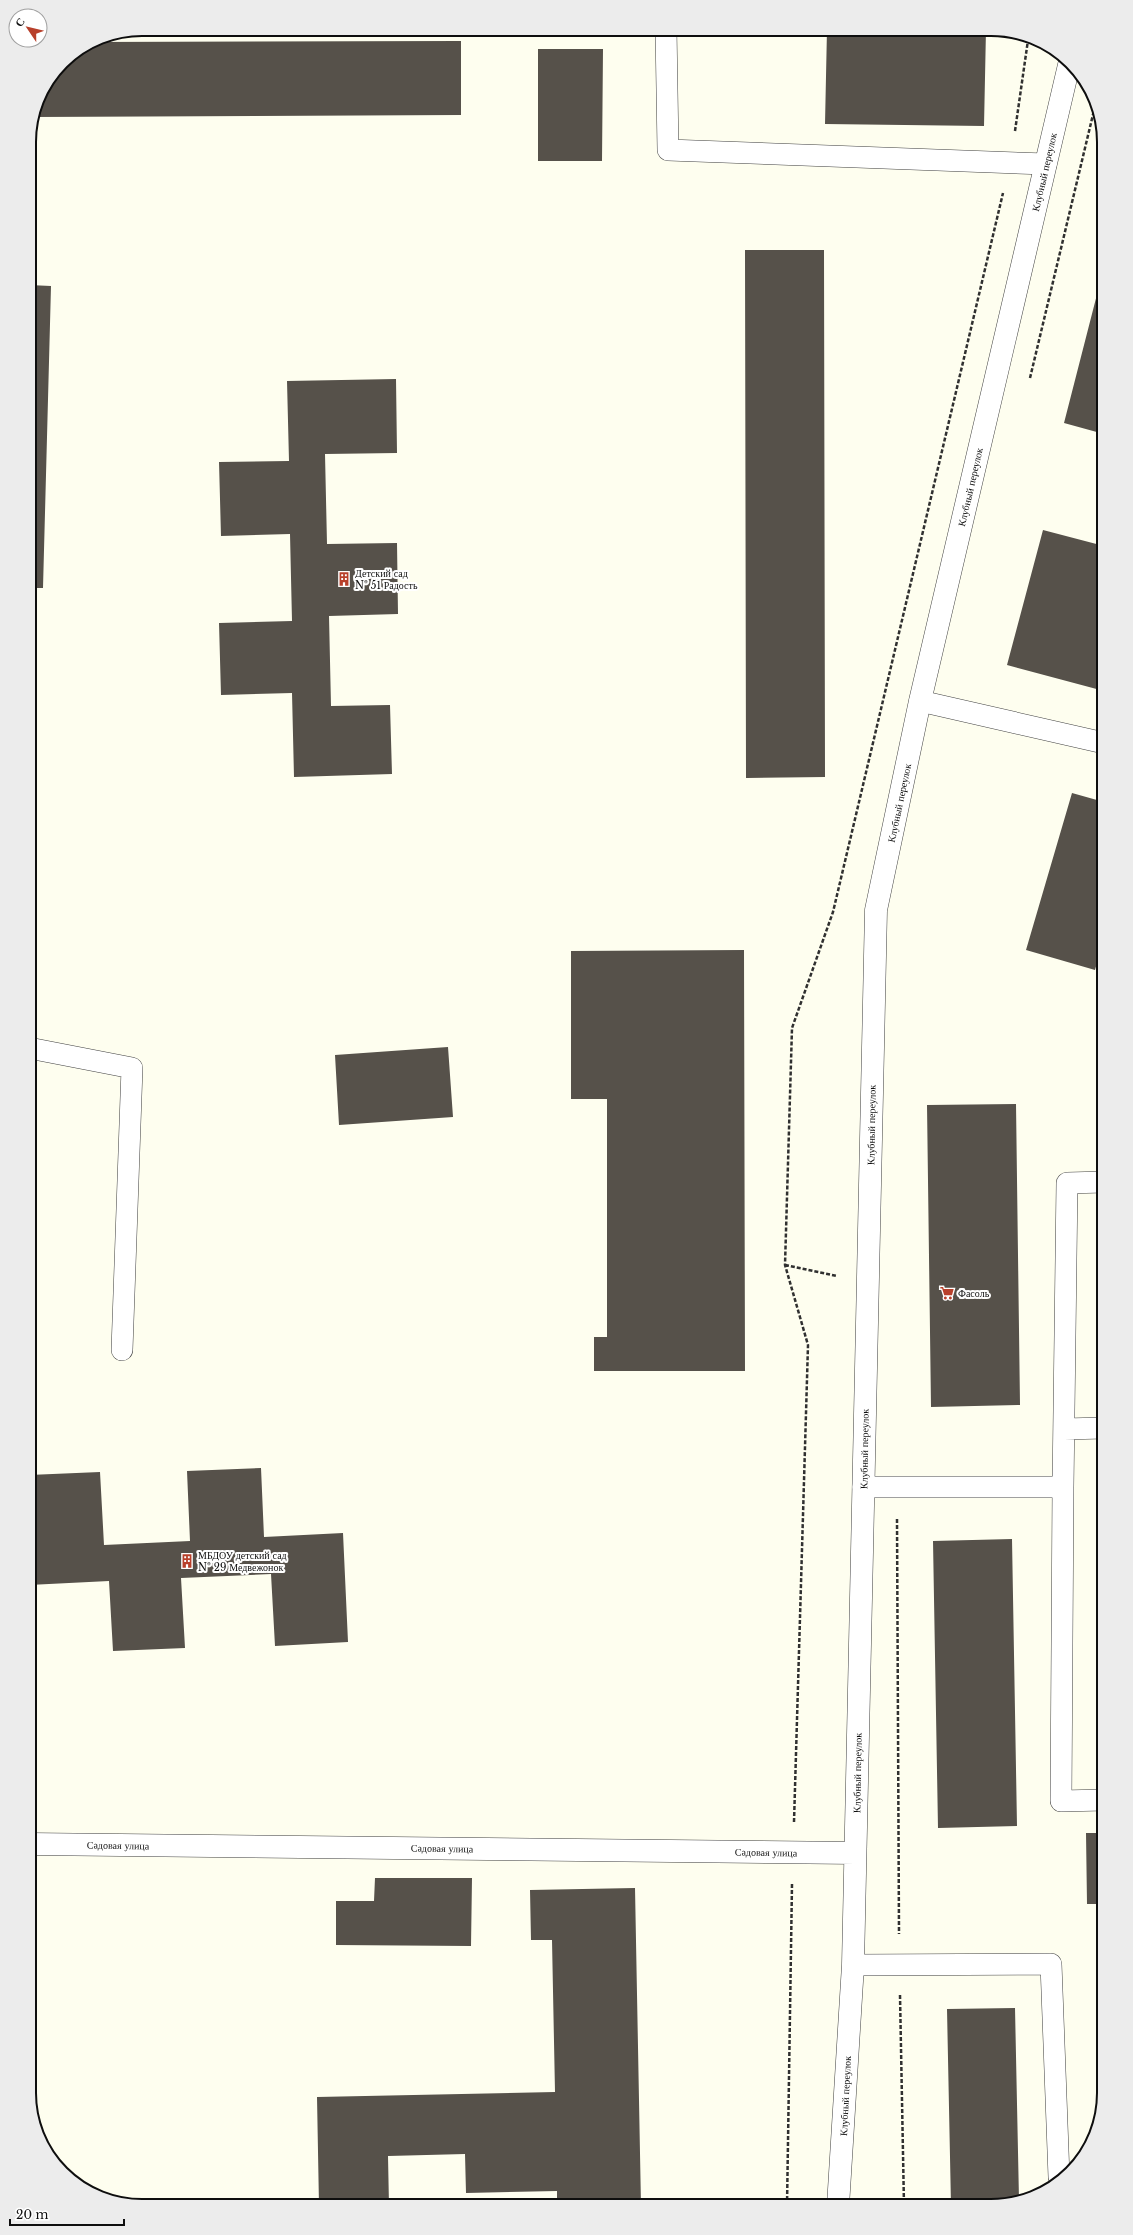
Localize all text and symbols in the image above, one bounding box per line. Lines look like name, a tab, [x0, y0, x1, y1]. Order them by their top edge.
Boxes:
north arrow	[8, 8, 48, 48]
text: С	[12, 15, 28, 30]
street label: Клубный переулок	[1029, 131, 1060, 213]
street label: Клубный переулок	[955, 446, 986, 528]
place label: Детский сад № 51 Радость	[355, 567, 418, 592]
building icon: Детский сад № 51 Радость	[336, 571, 352, 587]
street label: Клубный переулок	[885, 762, 914, 844]
street label: Клубный переулок	[864, 1085, 879, 1165]
supermarket icon: Фасоль	[939, 1285, 955, 1301]
place label: Фасоль	[958, 1287, 990, 1300]
street label: Клубный переулок	[857, 1409, 872, 1489]
place label: МБДОУ детский сад № 29 Медвежонок	[198, 1549, 287, 1574]
building icon: МБДОУ детский сад № 29 Медвежонок	[179, 1553, 195, 1569]
street label: Клубный переулок	[850, 1733, 865, 1813]
street label: Садовая улица	[87, 1838, 150, 1853]
street label: Садовая улица	[411, 1841, 474, 1856]
street label: Садовая улица	[735, 1845, 798, 1860]
street label: Клубный переулок	[837, 2055, 854, 2136]
scale bar	[10, 2201, 124, 2227]
text: 20 m	[16, 2207, 48, 2222]

